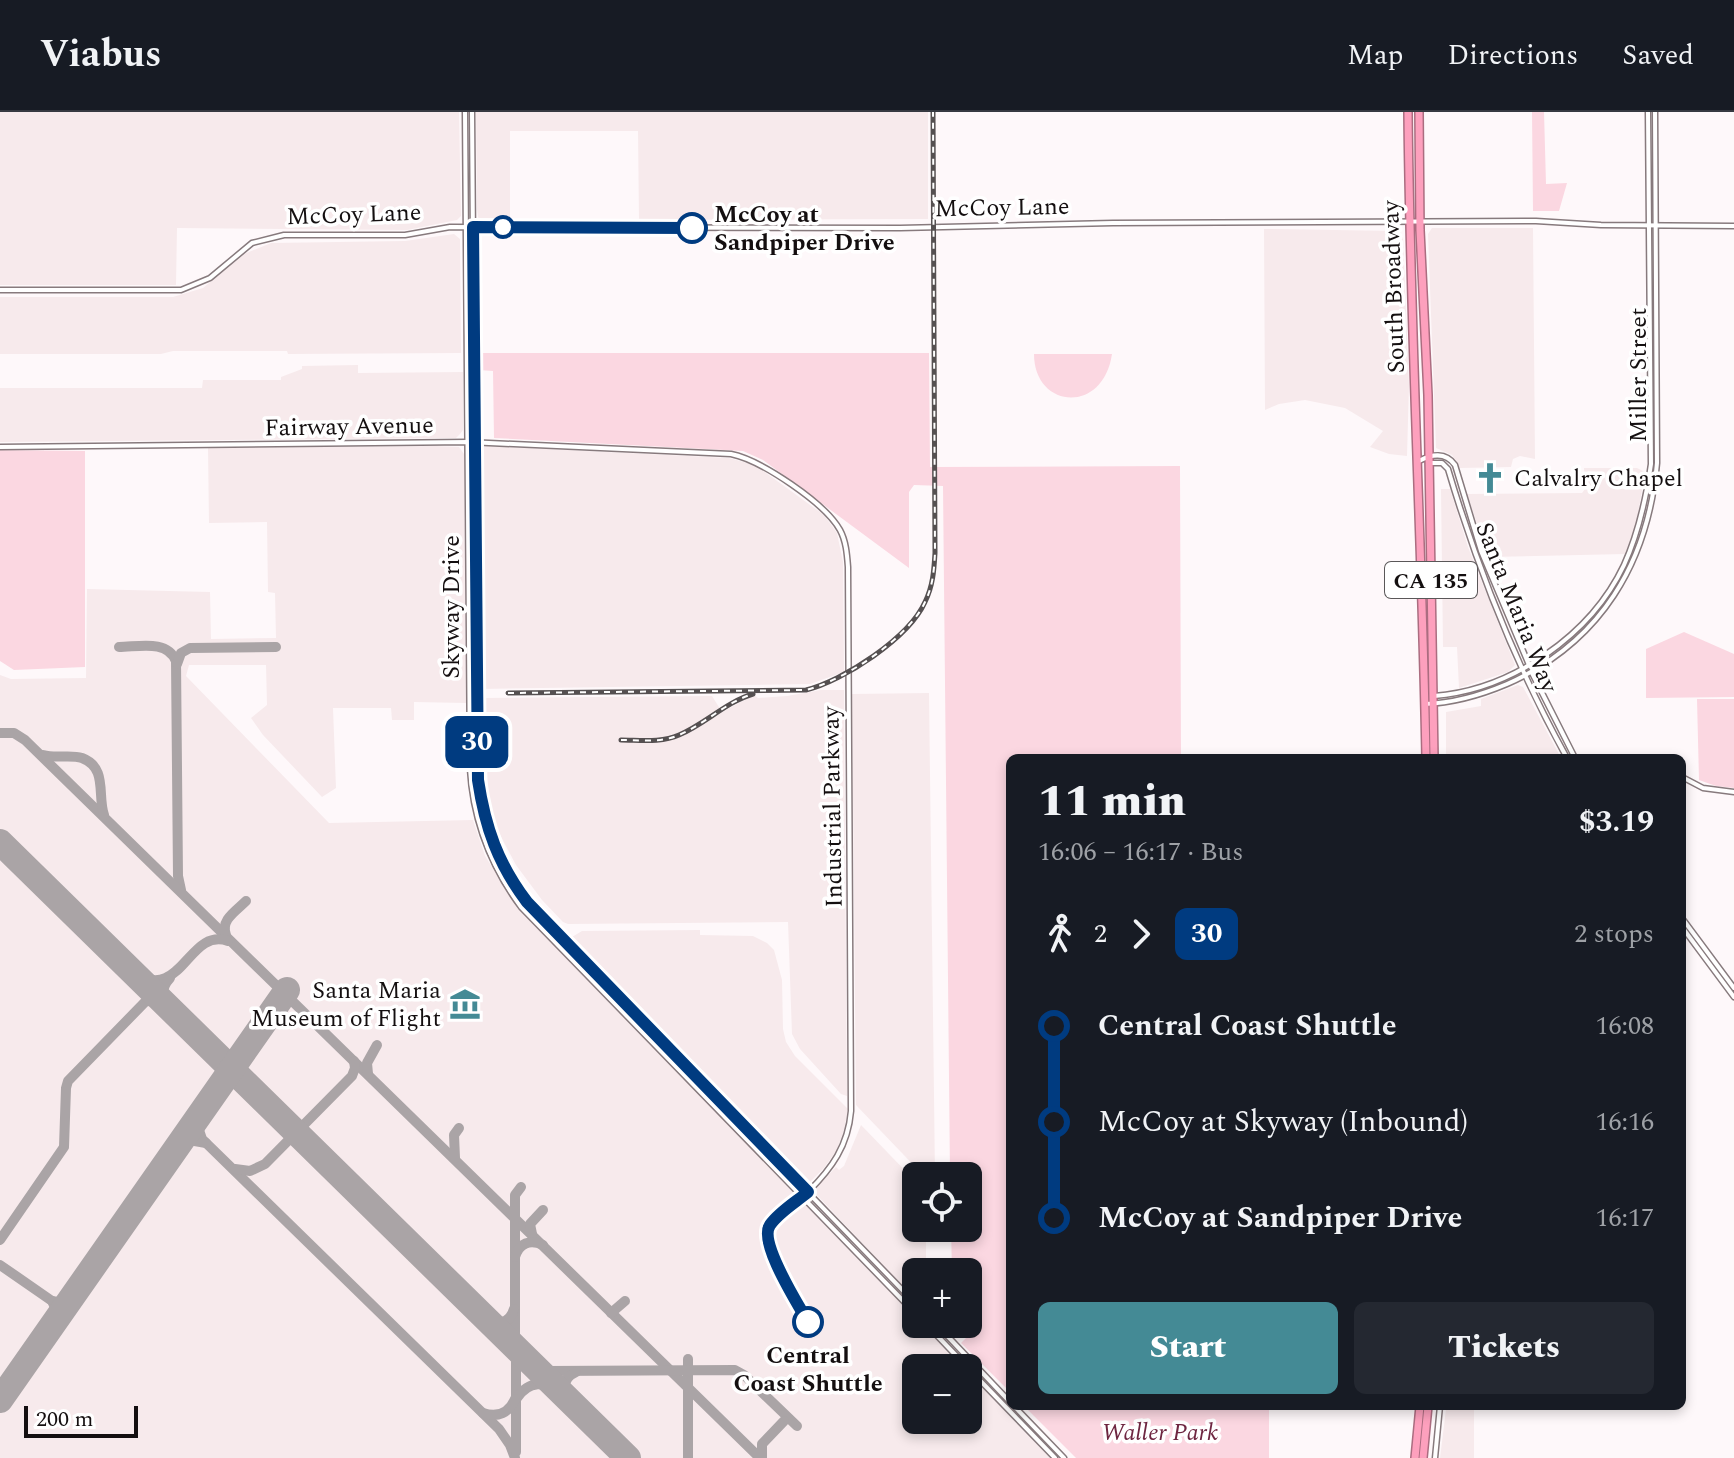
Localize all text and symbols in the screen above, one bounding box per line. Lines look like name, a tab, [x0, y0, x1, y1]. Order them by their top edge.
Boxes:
text: Viabus	[40, 26, 162, 84]
text: Map	[1347, 34, 1404, 77]
text: Directions	[1448, 34, 1578, 77]
text: Saved	[1622, 34, 1694, 77]
street label: McCoy Lane	[934, 189, 1070, 227]
street label: McCoy Lane	[286, 195, 422, 235]
place label: McCoy at Sandpiper Drive	[714, 197, 895, 261]
street label: South Broadway	[1373, 198, 1415, 374]
marker: McCoy at Sandpiper Drive	[677, 213, 707, 243]
unlabelled marker	[492, 216, 514, 238]
street label: Miller Street	[1621, 308, 1657, 442]
street label: Fairway Avenue	[264, 408, 434, 446]
church icon: Calvalry Chapel	[1473, 461, 1507, 495]
place label: Calvalry Chapel	[1514, 461, 1683, 497]
street label: Santa Maria Way	[1466, 517, 1567, 699]
street label: Skyway Drive	[434, 535, 470, 679]
road number: CA 135	[1385, 562, 1477, 598]
street label: Industrial Parkway	[813, 704, 853, 908]
line badge: 30	[441, 716, 513, 768]
text: 30	[461, 720, 493, 763]
text: 11 min	[1038, 768, 1186, 835]
text: $3.19	[1579, 799, 1654, 845]
text: 16:06 – 16:17 · Bus	[1038, 832, 1243, 872]
icon: walk	[1038, 912, 1082, 956]
icon: forward	[1119, 912, 1163, 956]
text: 30	[1191, 912, 1222, 955]
text: 2	[1094, 914, 1107, 954]
text: 2 stops	[1574, 914, 1654, 954]
place label: Santa Maria Museum of Flight	[251, 973, 441, 1037]
museum icon: Santa Maria Museum of Flight	[448, 987, 482, 1021]
text: Central Coast Shuttle	[1098, 1003, 1397, 1049]
text: 16:08	[1595, 1006, 1654, 1046]
text: McCoy at Skyway (Inbound)	[1098, 1099, 1468, 1145]
text: 16:16	[1595, 1102, 1654, 1142]
map controls	[902, 1162, 982, 1434]
button: locate	[902, 1162, 982, 1242]
text: McCoy at Sandpiper Drive	[1098, 1195, 1463, 1241]
text: 16:17	[1595, 1198, 1654, 1238]
button: +	[902, 1258, 982, 1338]
button: Start	[1038, 1302, 1338, 1394]
button: Tickets	[1354, 1302, 1654, 1394]
marker: Central Coast Shuttle	[793, 1307, 823, 1337]
place label: Central Coast Shuttle	[733, 1338, 883, 1402]
button: −	[902, 1354, 982, 1434]
scale bar	[24, 1402, 138, 1438]
text: 200 m	[36, 1403, 93, 1436]
park label: Waller Park	[1102, 1415, 1218, 1451]

